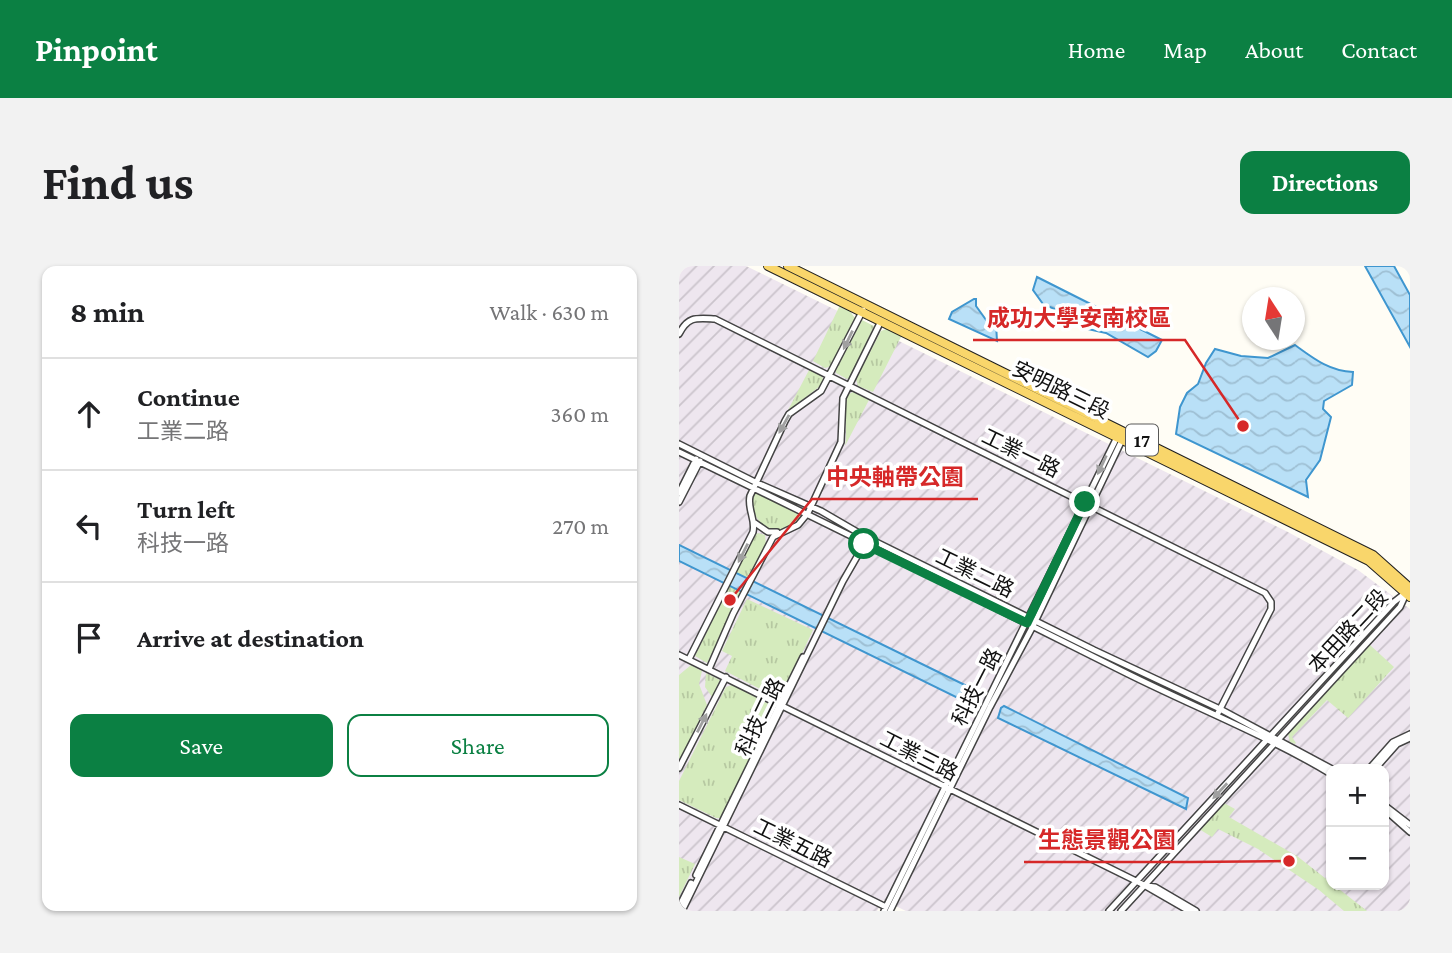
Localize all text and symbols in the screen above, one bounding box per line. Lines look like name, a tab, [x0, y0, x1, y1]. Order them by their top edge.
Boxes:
text: Pinpoint	[35, 31, 158, 68]
text: Home	[1068, 36, 1125, 63]
text: Map	[1163, 36, 1207, 63]
text: About	[1245, 36, 1303, 63]
text: Contact	[1341, 36, 1417, 63]
button: Directions	[1240, 151, 1410, 214]
text: Find us	[42, 155, 194, 210]
north arrow	[1242, 287, 1305, 350]
text: 8 min	[70, 295, 145, 328]
callout: 成功大學安南校區	[973, 296, 1185, 340]
text: Walk · 630 m	[490, 299, 609, 325]
text: 成功大學安南校區	[987, 305, 1171, 331]
one-way arrow	[842, 330, 853, 350]
street label: 安明路三段	[1009, 356, 1113, 424]
text: Continue	[137, 383, 240, 412]
icon: ahead	[70, 395, 108, 433]
text: 360 m	[551, 401, 609, 427]
one-way arrow	[778, 414, 790, 434]
text: 工業二路	[137, 418, 229, 444]
street label: 工業一路	[978, 424, 1064, 482]
road number: 17	[1126, 424, 1158, 456]
callout: 中央軸帶公園	[812, 455, 978, 499]
one-way arrow	[1097, 455, 1108, 475]
text: 中央軸帶公園	[826, 464, 964, 490]
route end	[1069, 486, 1100, 517]
text: Turn left	[137, 495, 235, 524]
icon: left	[70, 507, 108, 545]
text: 270 m	[552, 513, 609, 539]
route start	[848, 528, 879, 559]
text: 科技一路	[137, 530, 229, 556]
one-way arrow	[737, 543, 748, 563]
street label: 工業二路	[932, 544, 1018, 602]
street label: 本田路二段	[1303, 584, 1393, 678]
icon: arrive	[70, 619, 108, 657]
text: Arrive at destination	[137, 624, 364, 653]
street label: 科技一路	[947, 644, 1007, 730]
street label: 科技二路	[731, 674, 789, 760]
one-way arrow	[697, 713, 708, 733]
button: Save	[70, 714, 333, 777]
button: Share	[347, 714, 609, 777]
street label: 工業三路	[876, 726, 962, 786]
map controls	[1326, 764, 1389, 890]
button: +	[1326, 764, 1389, 827]
one-way arrow	[1212, 782, 1228, 800]
street label: 工業五路	[750, 814, 836, 872]
callout: 生態景觀公園	[1024, 818, 1190, 862]
text: 生態景觀公園	[1038, 827, 1176, 853]
button: −	[1326, 827, 1389, 890]

